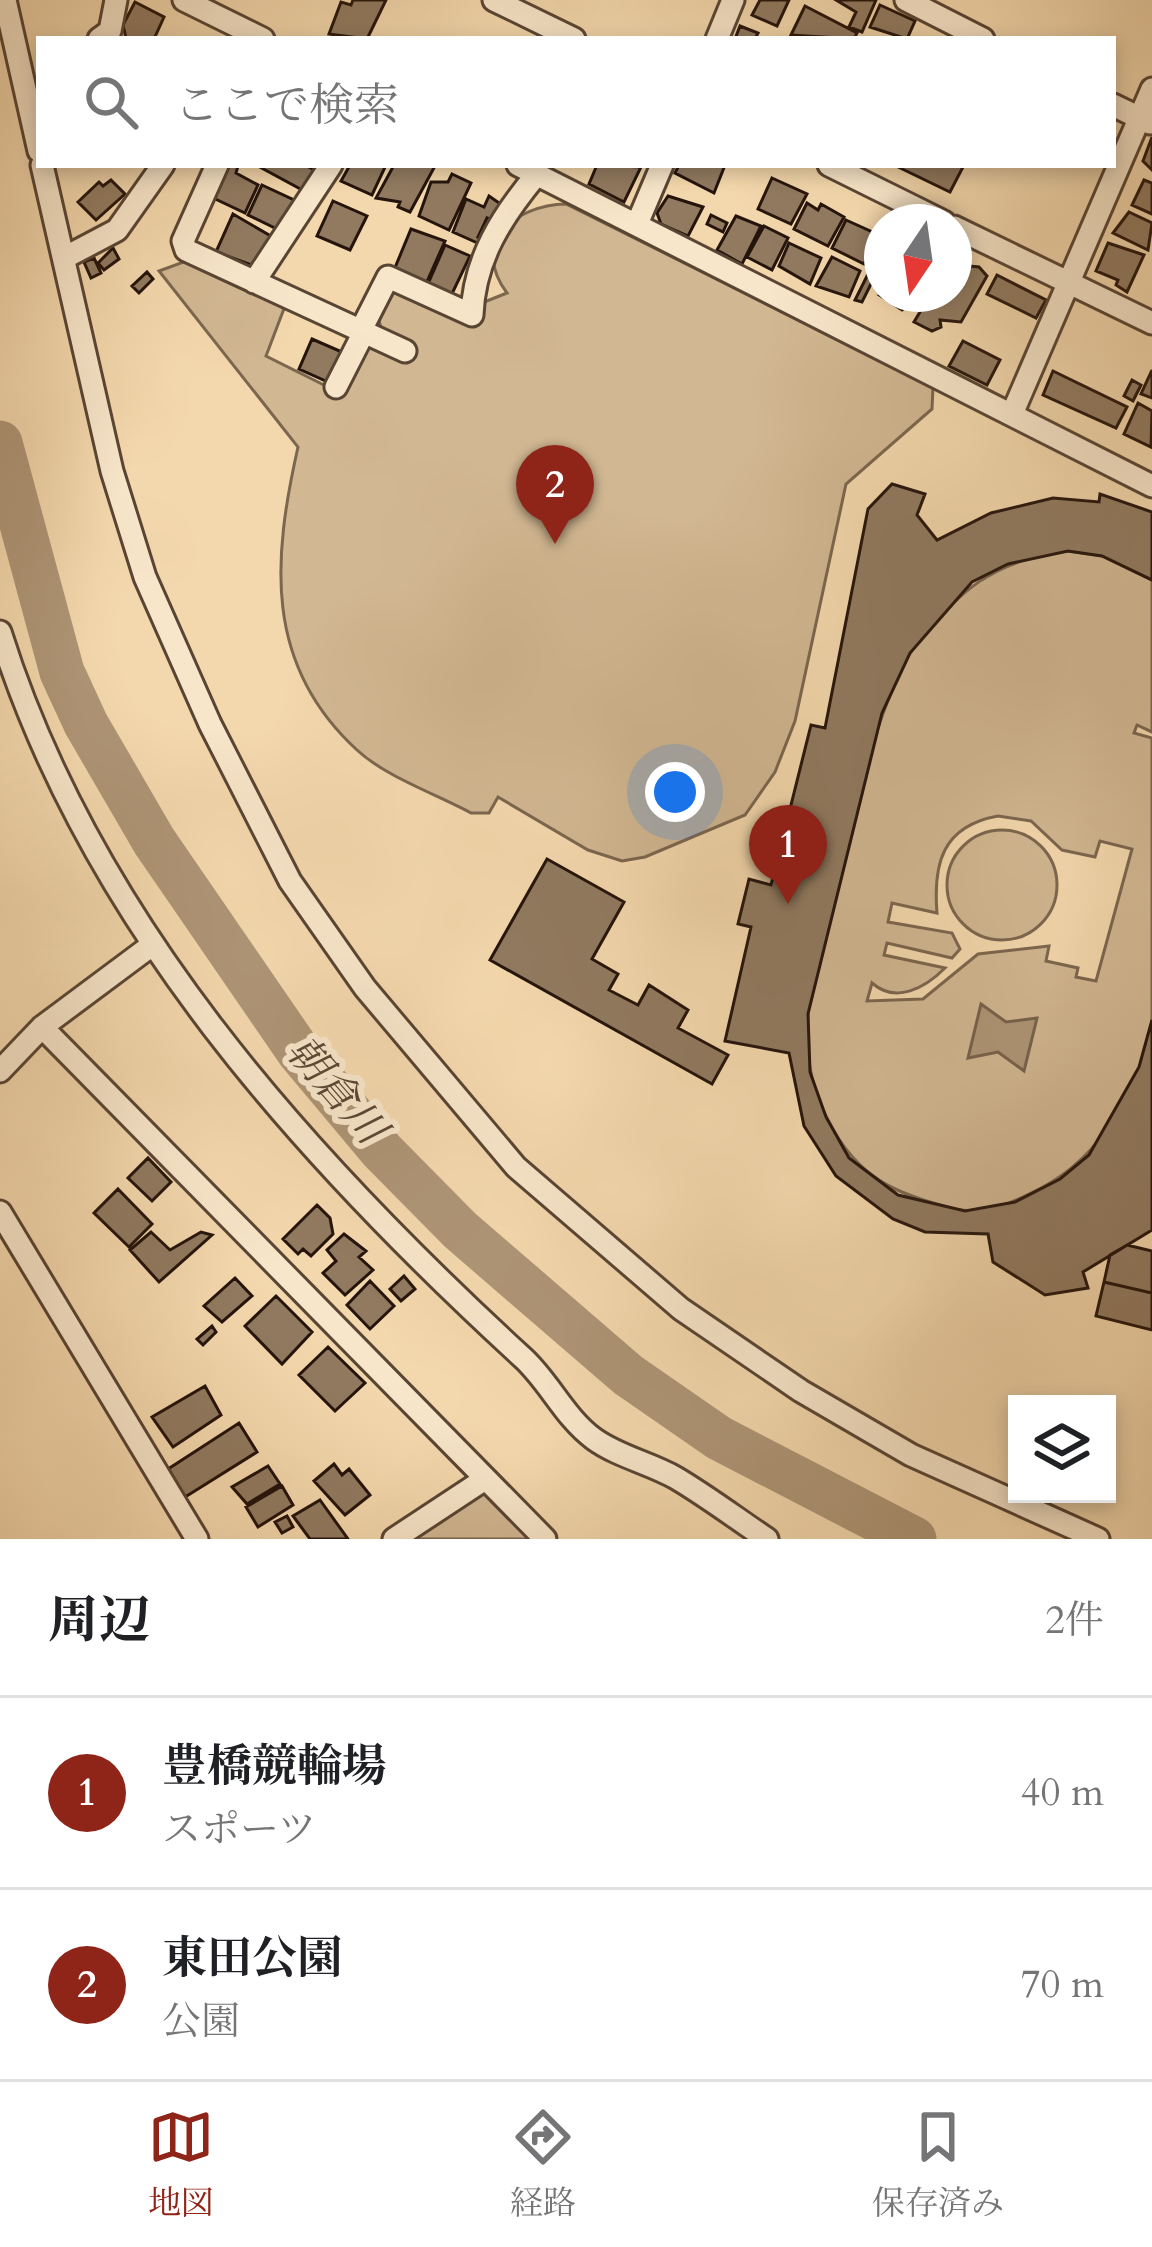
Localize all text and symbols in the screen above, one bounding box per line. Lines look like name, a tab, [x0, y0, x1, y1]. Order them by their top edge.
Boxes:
search box	[36, 36, 1116, 168]
icon: search	[78, 69, 144, 135]
text: ここで検索	[174, 75, 399, 136]
north arrow	[864, 204, 972, 312]
pin: 2	[516, 445, 594, 544]
your location	[645, 762, 705, 822]
pin: 1	[749, 805, 827, 904]
water label: 朝倉川	[273, 1024, 401, 1159]
map controls	[1008, 1395, 1116, 1503]
button: layers	[1008, 1395, 1116, 1503]
text: 周辺	[48, 1586, 150, 1656]
text: 2件	[1045, 1594, 1104, 1647]
text: 豊橋競輪場	[162, 1736, 387, 1797]
text: 1	[77, 1766, 97, 1819]
text: 40 m	[1021, 1766, 1104, 1819]
text: スポーツ	[162, 1803, 316, 1856]
text: 東田公園	[162, 1928, 342, 1989]
text: 2	[77, 1958, 97, 2011]
text: 70 m	[1021, 1958, 1104, 2011]
text: 公園	[162, 1995, 240, 2048]
tab: 地図	[148, 2104, 214, 2226]
tab: 経路	[510, 2104, 576, 2226]
tab: 保存済み	[872, 2104, 1004, 2226]

